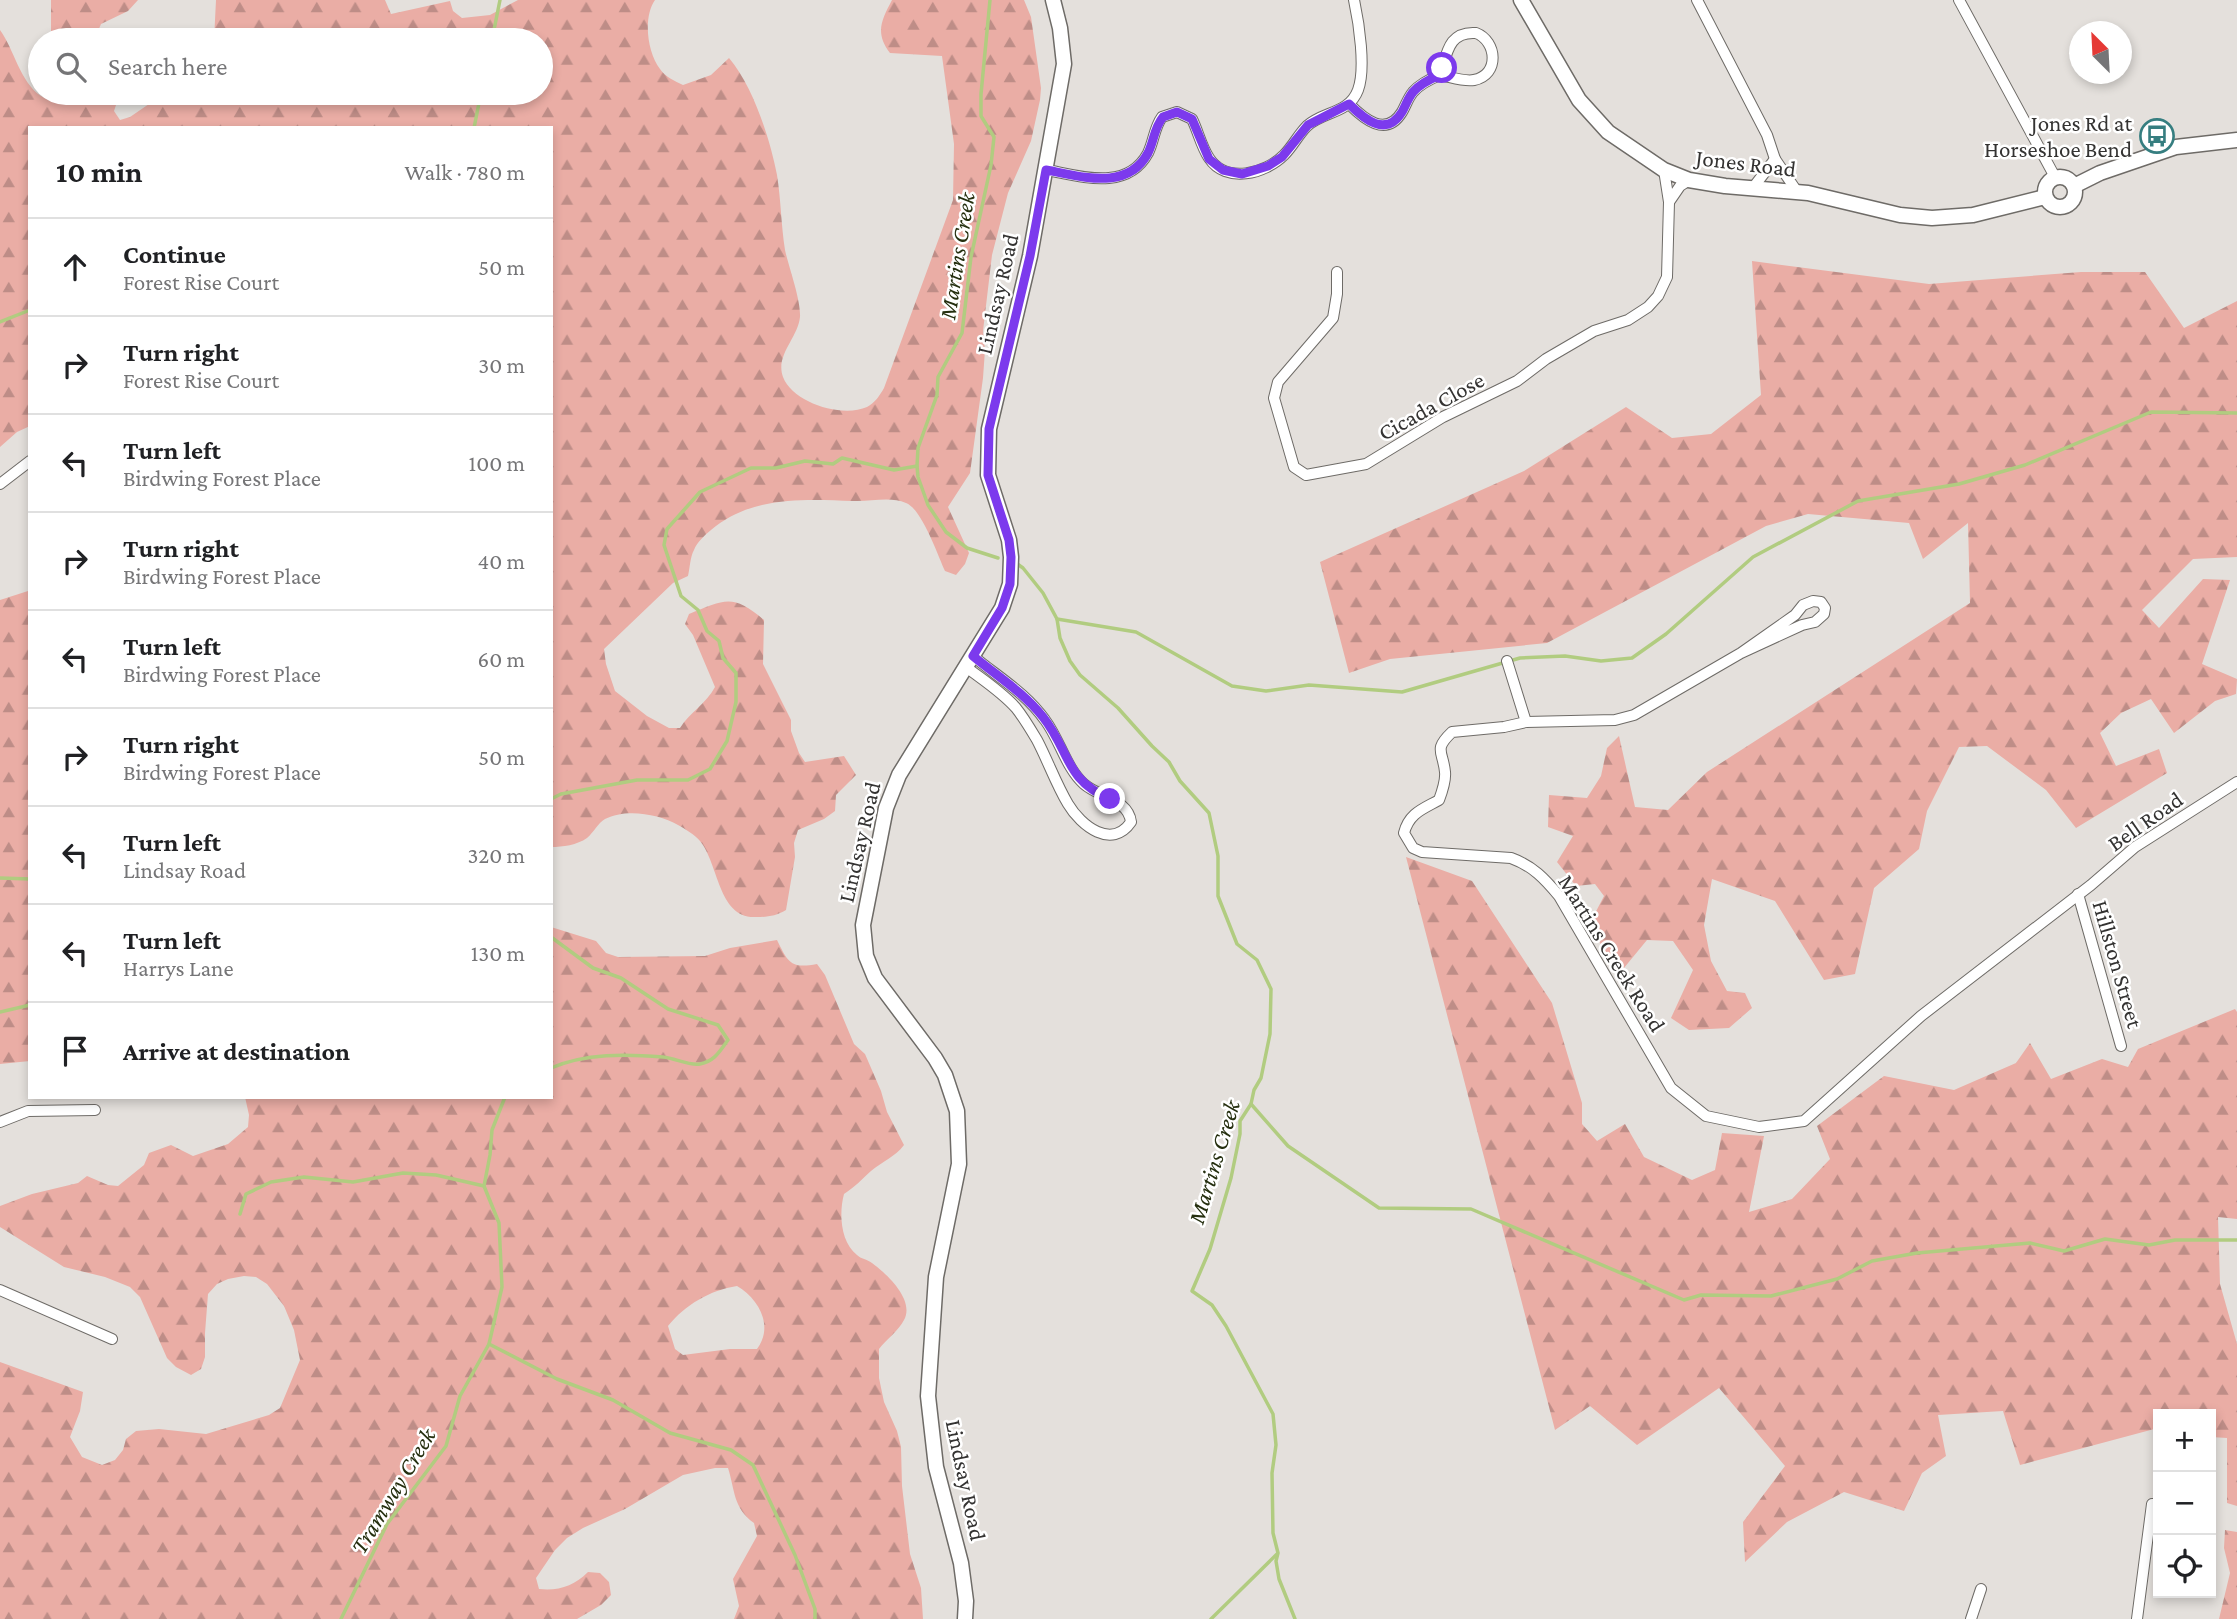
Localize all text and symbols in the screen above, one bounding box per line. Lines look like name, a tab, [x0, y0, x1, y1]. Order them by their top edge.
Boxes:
north arrow	[2069, 21, 2132, 84]
search box	[28, 28, 553, 105]
icon: search	[52, 48, 90, 86]
text: Search here	[108, 52, 227, 81]
route start	[1426, 52, 1457, 83]
place label: Jones Rd at Horseshoe Bend	[1984, 110, 2132, 162]
bus stop icon: Jones Rd at Horseshoe Bend	[2138, 117, 2176, 155]
street label: Jones Road	[1692, 144, 1798, 182]
text: 10 min	[56, 155, 143, 188]
text: Walk · 780 m	[404, 159, 525, 185]
water label: Martins Creek	[933, 189, 980, 322]
street label: Lindsay Road	[970, 231, 1024, 357]
text: Continue	[123, 240, 226, 269]
icon: ahead	[56, 248, 94, 286]
text: 50 m	[478, 254, 525, 280]
text: Forest Rise Court	[123, 269, 279, 295]
text: Turn right	[123, 338, 239, 367]
icon: right	[56, 346, 94, 384]
text: 30 m	[478, 352, 525, 378]
street label: Cicada Close	[1374, 366, 1488, 446]
text: Forest Rise Court	[123, 367, 279, 393]
text: Turn left	[123, 436, 221, 465]
icon: left	[56, 444, 94, 482]
text: 100 m	[469, 450, 525, 476]
text: Birdwing Forest Place	[123, 465, 321, 491]
text: Turn right	[123, 534, 239, 563]
icon: right	[56, 542, 94, 580]
text: 40 m	[477, 548, 525, 574]
text: Birdwing Forest Place	[123, 563, 321, 589]
text: Turn left	[123, 632, 221, 661]
icon: left	[56, 640, 94, 678]
text: 60 m	[478, 646, 525, 672]
text: Birdwing Forest Place	[123, 661, 321, 687]
text: Turn right	[123, 730, 239, 759]
icon: right	[56, 738, 94, 776]
text: 50 m	[478, 744, 525, 770]
text: Birdwing Forest Place	[123, 759, 321, 785]
street label: Lindsay Road	[832, 779, 886, 905]
route end	[1094, 783, 1125, 814]
street label: Bell Road	[2102, 786, 2188, 856]
text: Turn left	[123, 828, 221, 857]
icon: left	[56, 836, 94, 874]
text: 320 m	[467, 842, 525, 868]
text: Lindsay Road	[123, 857, 246, 883]
street label: Martins Creek Road	[1553, 870, 1671, 1036]
street label: Hillston Street	[2087, 897, 2149, 1031]
text: Turn left	[123, 926, 221, 955]
icon: left	[56, 934, 94, 972]
text: 130 m	[471, 940, 525, 966]
text: Harrys Lane	[123, 955, 234, 981]
icon: arrive	[56, 1032, 94, 1070]
text: Arrive at destination	[123, 1037, 350, 1066]
water label: Martins Creek	[1182, 1095, 1246, 1228]
map controls	[2153, 1409, 2216, 1598]
button: +	[2153, 1409, 2216, 1472]
street label: Lindsay Road	[940, 1417, 992, 1543]
water label: Tramway Creek	[345, 1422, 441, 1558]
button: −	[2153, 1472, 2216, 1535]
button: locate	[2153, 1535, 2216, 1598]

